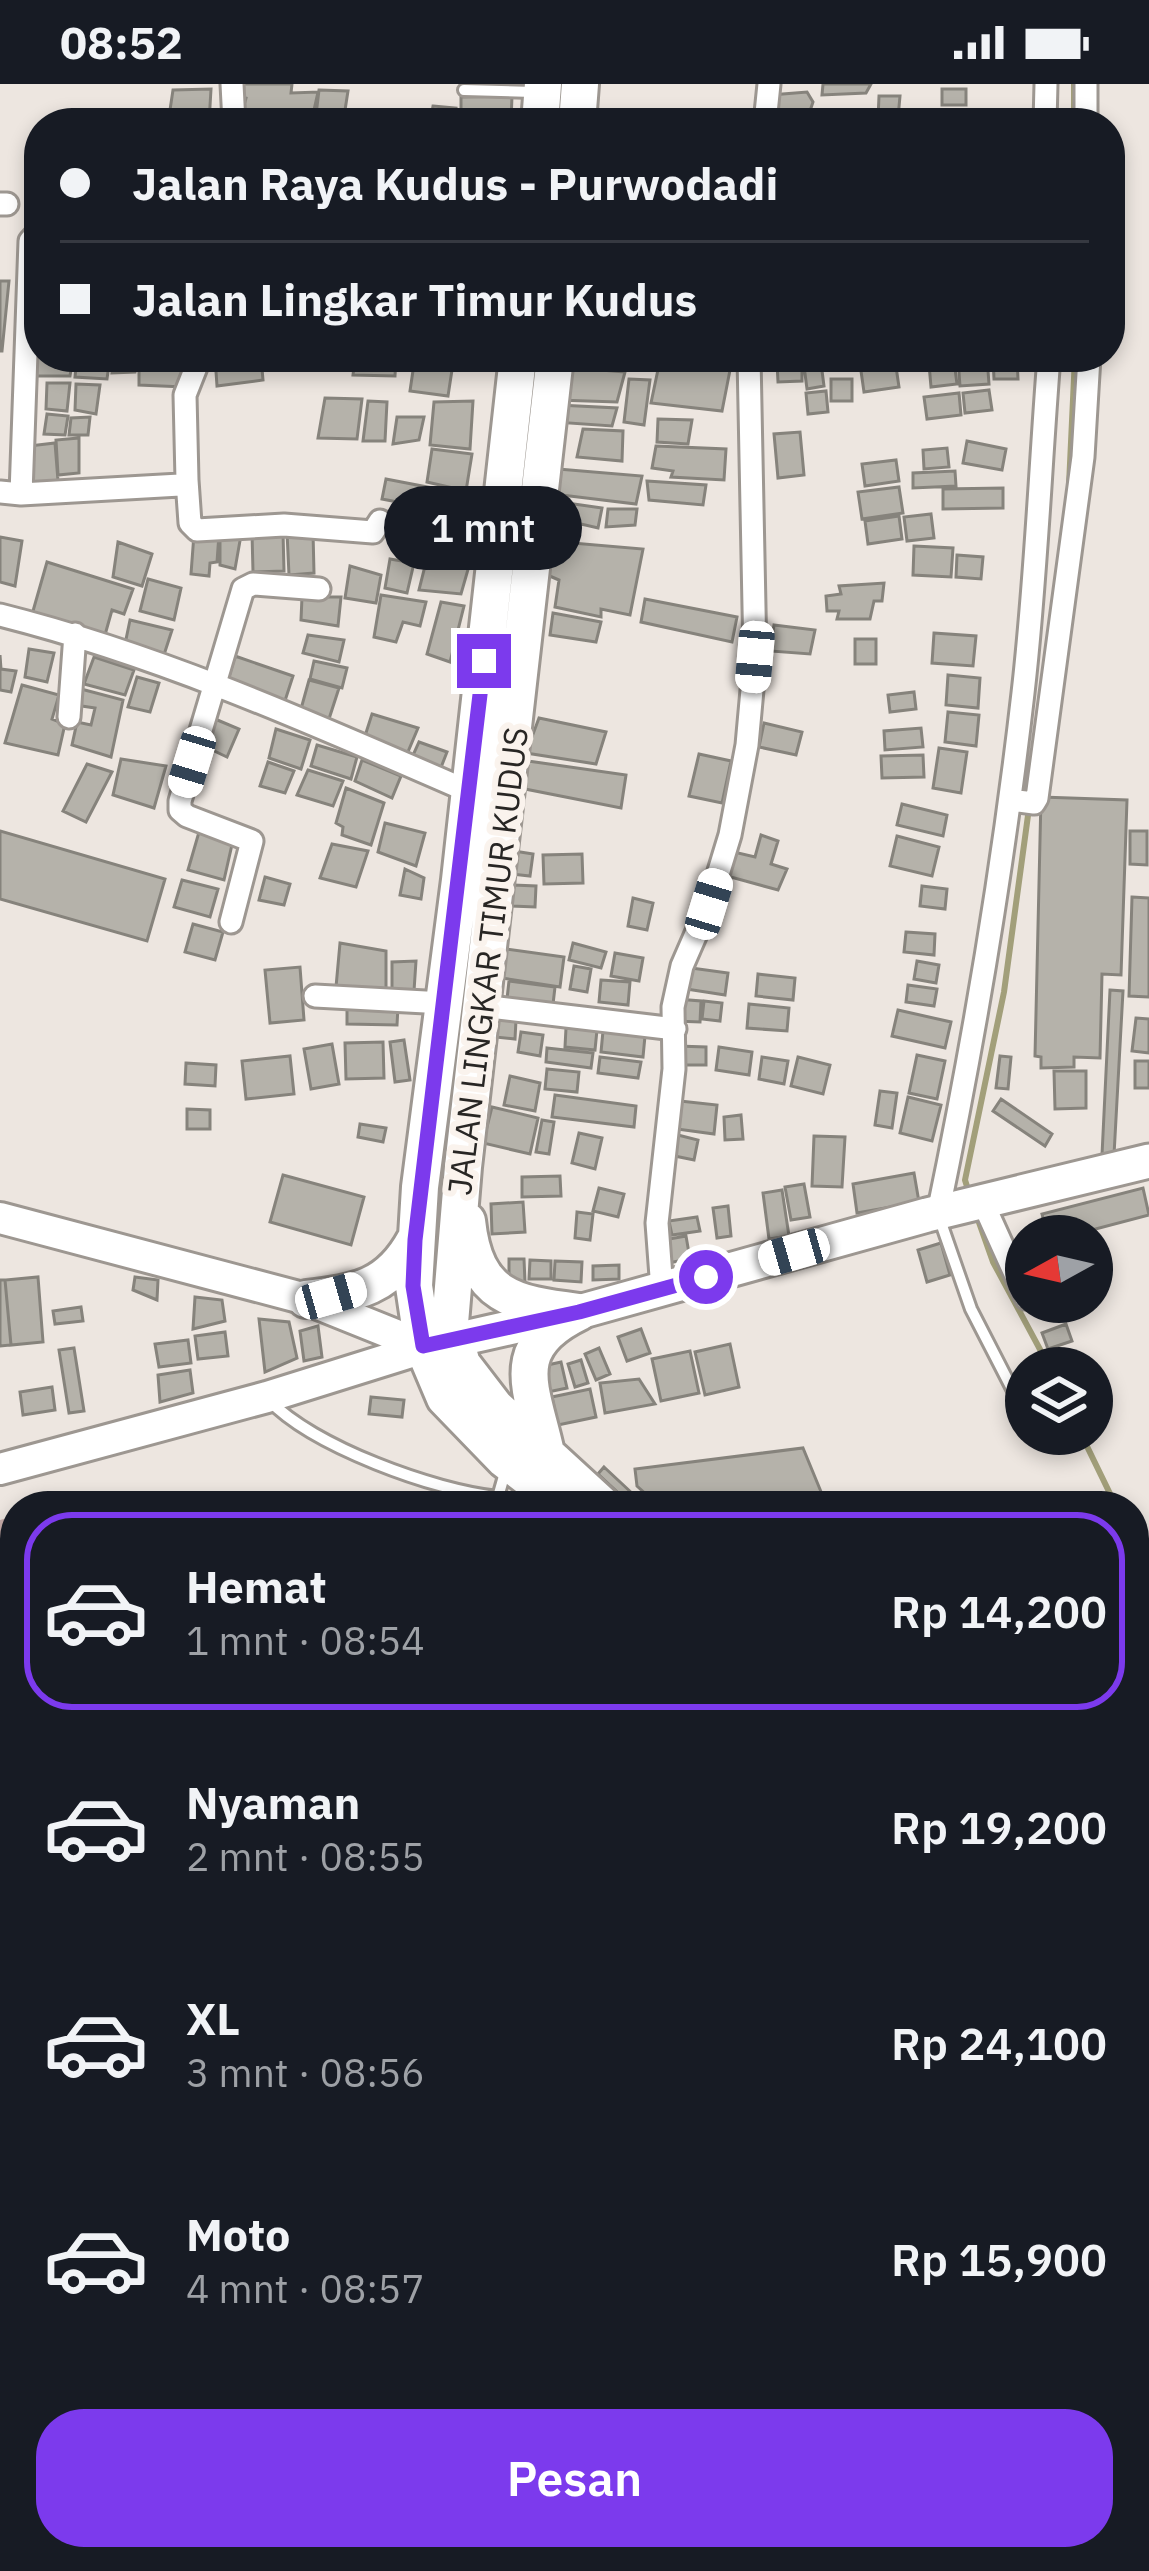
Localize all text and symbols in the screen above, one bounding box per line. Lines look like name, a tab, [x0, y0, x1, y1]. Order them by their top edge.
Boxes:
text: 08:52	[60, 13, 183, 71]
text: Jalan Raya Kudus - Purwodadi	[132, 154, 778, 212]
text: Jalan Lingkar Timur Kudus	[132, 270, 697, 328]
callout: 1 mnt	[385, 487, 583, 571]
text: 1 mnt	[431, 502, 535, 553]
car	[734, 620, 776, 694]
route end	[457, 634, 511, 688]
car	[164, 722, 220, 802]
street label: JALAN LINGKAR TIMUR KUDUS	[437, 725, 537, 1197]
car	[681, 864, 737, 944]
north arrow	[1005, 1215, 1113, 1323]
map controls	[1005, 1215, 1113, 1455]
car	[754, 1225, 834, 1279]
route start	[679, 1250, 733, 1304]
car	[291, 1269, 371, 1323]
button: layers	[1005, 1347, 1113, 1455]
icon: car	[42, 1557, 150, 1665]
text: Hemat	[186, 1557, 327, 1615]
text: Rp 14,200	[891, 1582, 1107, 1640]
text: 1 mnt · 08:54	[186, 1615, 425, 1666]
icon: car	[42, 1773, 150, 1881]
text: Nyaman	[186, 1773, 360, 1831]
text: Rp 19,200	[891, 1798, 1107, 1856]
text: 2 mnt · 08:55	[186, 1831, 425, 1882]
icon: car	[42, 1989, 150, 2097]
text: XL	[186, 1989, 240, 2047]
text: Rp 24,100	[891, 2014, 1107, 2072]
text: 3 mnt · 08:56	[186, 2047, 425, 2098]
icon: car	[42, 2205, 150, 2313]
text: Moto	[186, 2205, 290, 2263]
text: Rp 15,900	[891, 2230, 1107, 2288]
text: 4 mnt · 08:57	[186, 2263, 425, 2314]
button: Pesan	[36, 2409, 1113, 2547]

